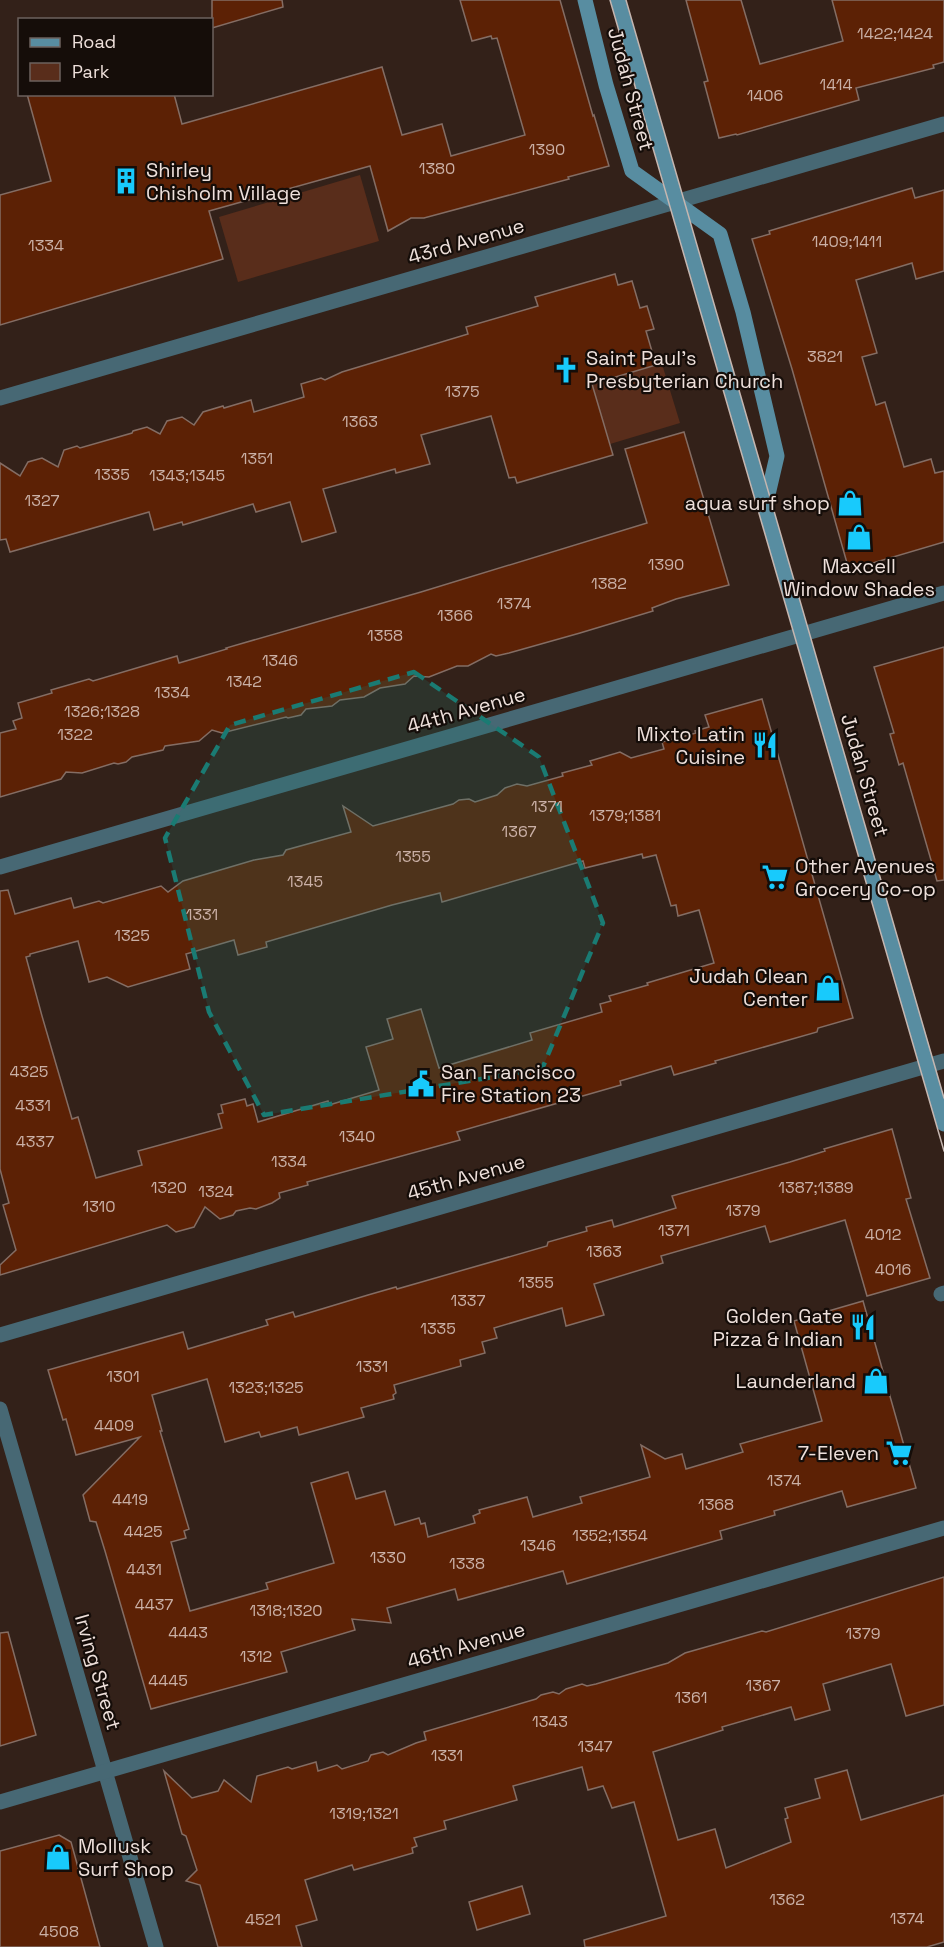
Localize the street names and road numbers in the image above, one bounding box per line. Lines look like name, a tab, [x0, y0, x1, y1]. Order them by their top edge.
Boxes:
street label: Judah Street	[602, 25, 660, 153]
street label: 43rd Avenue	[405, 212, 527, 270]
street label: 44th Avenue	[404, 681, 528, 739]
street label: Judah Street	[835, 711, 895, 839]
street label: 45th Avenue	[404, 1148, 528, 1206]
street label: Irving Street	[69, 1611, 127, 1733]
street label: 46th Avenue	[404, 1616, 528, 1674]

